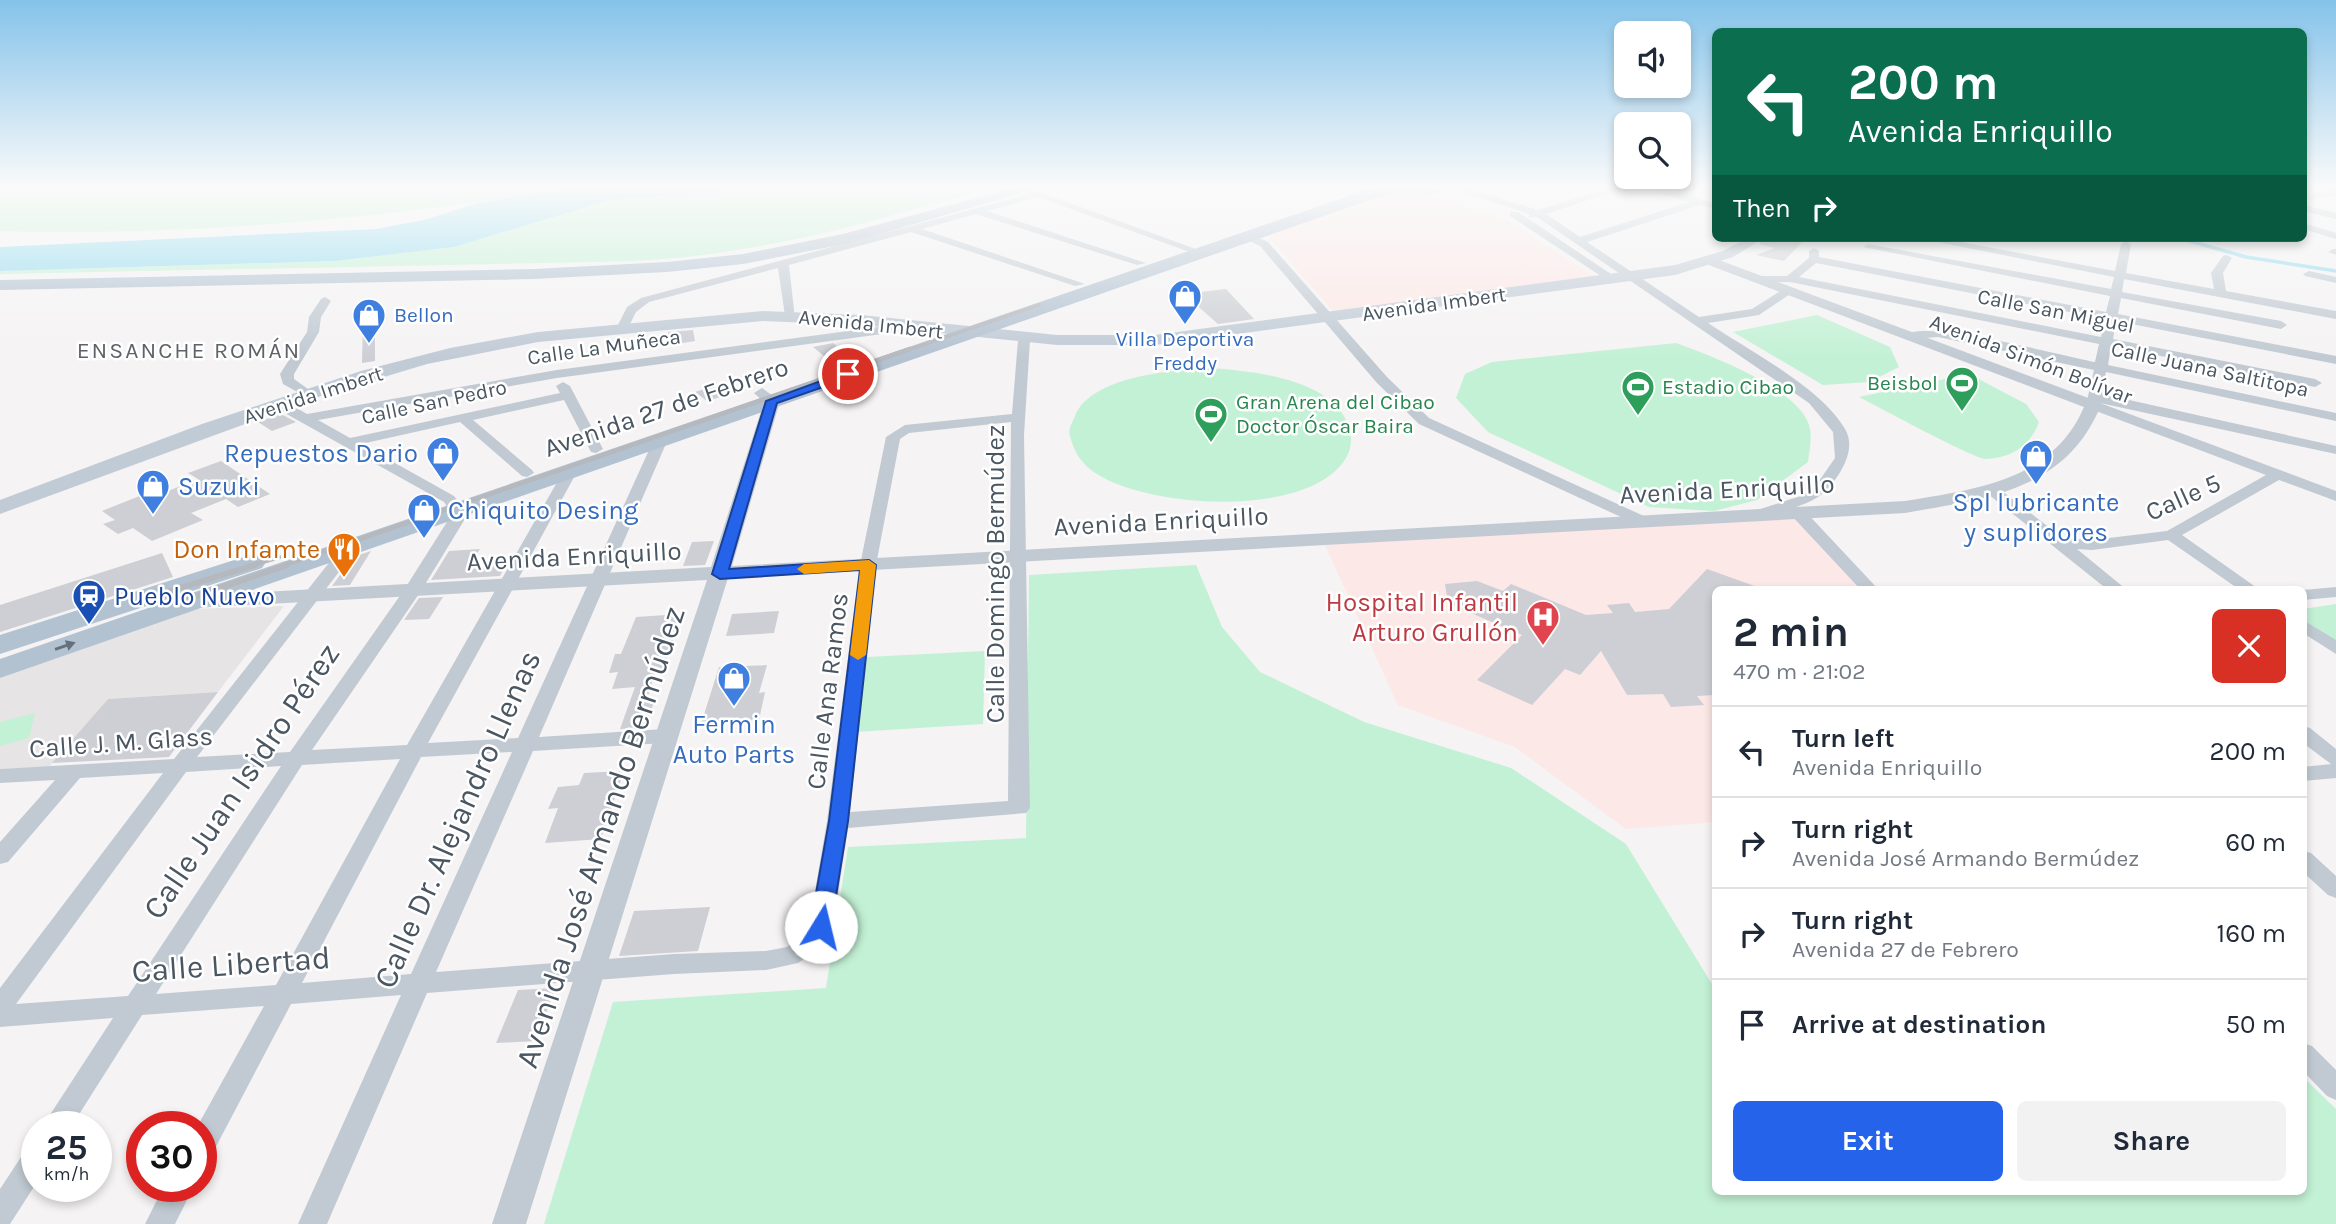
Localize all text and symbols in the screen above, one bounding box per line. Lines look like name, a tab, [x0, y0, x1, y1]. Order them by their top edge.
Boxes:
map controls	[1614, 21, 1691, 189]
button: sound	[1614, 21, 1691, 98]
text: 200 m	[1848, 54, 1999, 111]
icon: left	[1733, 56, 1824, 147]
button: search	[1614, 112, 1691, 189]
text: Avenida Enriquillo	[1848, 113, 2113, 150]
icon: right	[1805, 189, 1843, 227]
text: Then	[1733, 193, 1791, 224]
shop icon: Villa Deportiva Freddy	[1166, 277, 1204, 326]
street label: Avenida Imbert	[1360, 282, 1508, 326]
street label: Calle San Miguel	[1976, 284, 2136, 338]
shop icon: Bellon	[350, 296, 388, 345]
place label: Bellon	[394, 303, 454, 327]
street label: Avenida Imbert	[798, 304, 945, 344]
street label: Avenida Simón Bolívar	[1926, 309, 2136, 409]
street label: Calle La Muñeca	[526, 324, 682, 370]
place label: Villa Deportiva Freddy	[1116, 327, 1254, 375]
street label: Calle Juana Saltitopa	[2109, 336, 2311, 402]
district label: ENSANCHE ROMÁN	[77, 337, 301, 364]
pin	[818, 344, 878, 404]
street label: Avenida 27 de Febrero	[540, 351, 792, 464]
icon: arrive	[829, 355, 867, 393]
street label: Avenida Imbert	[240, 361, 386, 429]
sports icon: Beisbol	[1943, 364, 1981, 413]
sports icon: Estadio Cibao	[1619, 368, 1657, 417]
place label: Beisbol	[1867, 371, 1938, 395]
street label: Calle San Pedro	[359, 375, 509, 429]
place label: Estadio Cibao	[1662, 375, 1794, 399]
place label: Gran Arena del Cibao Doctor Óscar Baira	[1236, 390, 1435, 438]
sports icon: Gran Arena del Cibao Doctor Óscar Baira	[1192, 395, 1230, 444]
street label: Calle Domingo Bermúdez	[980, 425, 1011, 723]
shop icon: Repuestos Dario	[424, 434, 462, 483]
shop icon: Spl lubricante y suplidores	[2017, 437, 2055, 486]
place label: Repuestos Dario	[224, 438, 418, 469]
shop icon: Suzuki	[134, 467, 172, 516]
street label: Calle 5	[2141, 467, 2226, 528]
street label: Avenida Enriquillo	[1619, 468, 1835, 511]
place label: Suzuki	[178, 471, 260, 502]
place label: Spl lubricante y suplidores	[1953, 487, 2119, 548]
shop icon: Chiquito Desing	[405, 491, 443, 540]
place label: Chiquito Desing	[448, 495, 639, 526]
street label: Avenida Enriquillo	[1053, 500, 1269, 543]
restaurant icon: Don Infamte	[325, 530, 363, 579]
place label: Don Infamte	[173, 534, 320, 565]
street label: Avenida Enriquillo	[466, 535, 682, 578]
station icon: Pueblo Nuevo	[70, 577, 108, 626]
place label: Pueblo Nuevo	[114, 581, 275, 612]
place label: Hospital Infantil Arturo Grullón	[1326, 587, 1518, 648]
street label: Calle Ana Ramos	[800, 591, 855, 791]
hospital icon: Hospital Infantil Arturo Grullón	[1524, 598, 1562, 647]
street label: Avenida José Armando Bermúdez	[508, 602, 693, 1073]
text: 2 min	[1733, 607, 1849, 657]
button: close	[2212, 609, 2286, 683]
street label: Calle Juan Isidro Pérez	[135, 637, 347, 926]
one-way arrow	[54, 640, 75, 651]
street label: Calle Dr. Alejandro Llenas	[366, 645, 549, 994]
text: 470 m · 21:02	[1733, 658, 1866, 685]
shop icon: Fermin Auto Parts	[715, 659, 753, 708]
place label: Fermin Auto Parts	[673, 709, 795, 770]
street label: Calle J. M. Glass	[28, 721, 214, 764]
text: Turn left	[1792, 723, 1894, 754]
icon: left	[1733, 733, 1771, 771]
text: 200 m	[2210, 736, 2286, 767]
text: Avenida Enriquillo	[1792, 754, 1982, 781]
text: Turn right	[1792, 814, 1913, 845]
icon: right	[1733, 824, 1771, 862]
text: 60 m	[2225, 827, 2286, 858]
text: Avenida José Armando Bermúdez	[1792, 845, 2139, 872]
position arrow	[784, 890, 858, 964]
text: Turn right	[1792, 905, 1913, 936]
icon: right	[1733, 915, 1771, 953]
text: 160 m	[2217, 918, 2286, 949]
text: Avenida 27 de Febrero	[1792, 936, 2019, 963]
street label: Calle Libertad	[130, 939, 332, 990]
icon: arrive	[1733, 1006, 1771, 1044]
text: Arrive at destination	[1792, 1009, 2046, 1040]
text: 50 m	[2225, 1009, 2286, 1040]
button: Exit	[1733, 1101, 2003, 1181]
button: Share	[2017, 1101, 2286, 1181]
speed limit sign: 30	[126, 1111, 217, 1202]
text: 25	[46, 1127, 87, 1168]
text: km/h	[44, 1163, 89, 1185]

